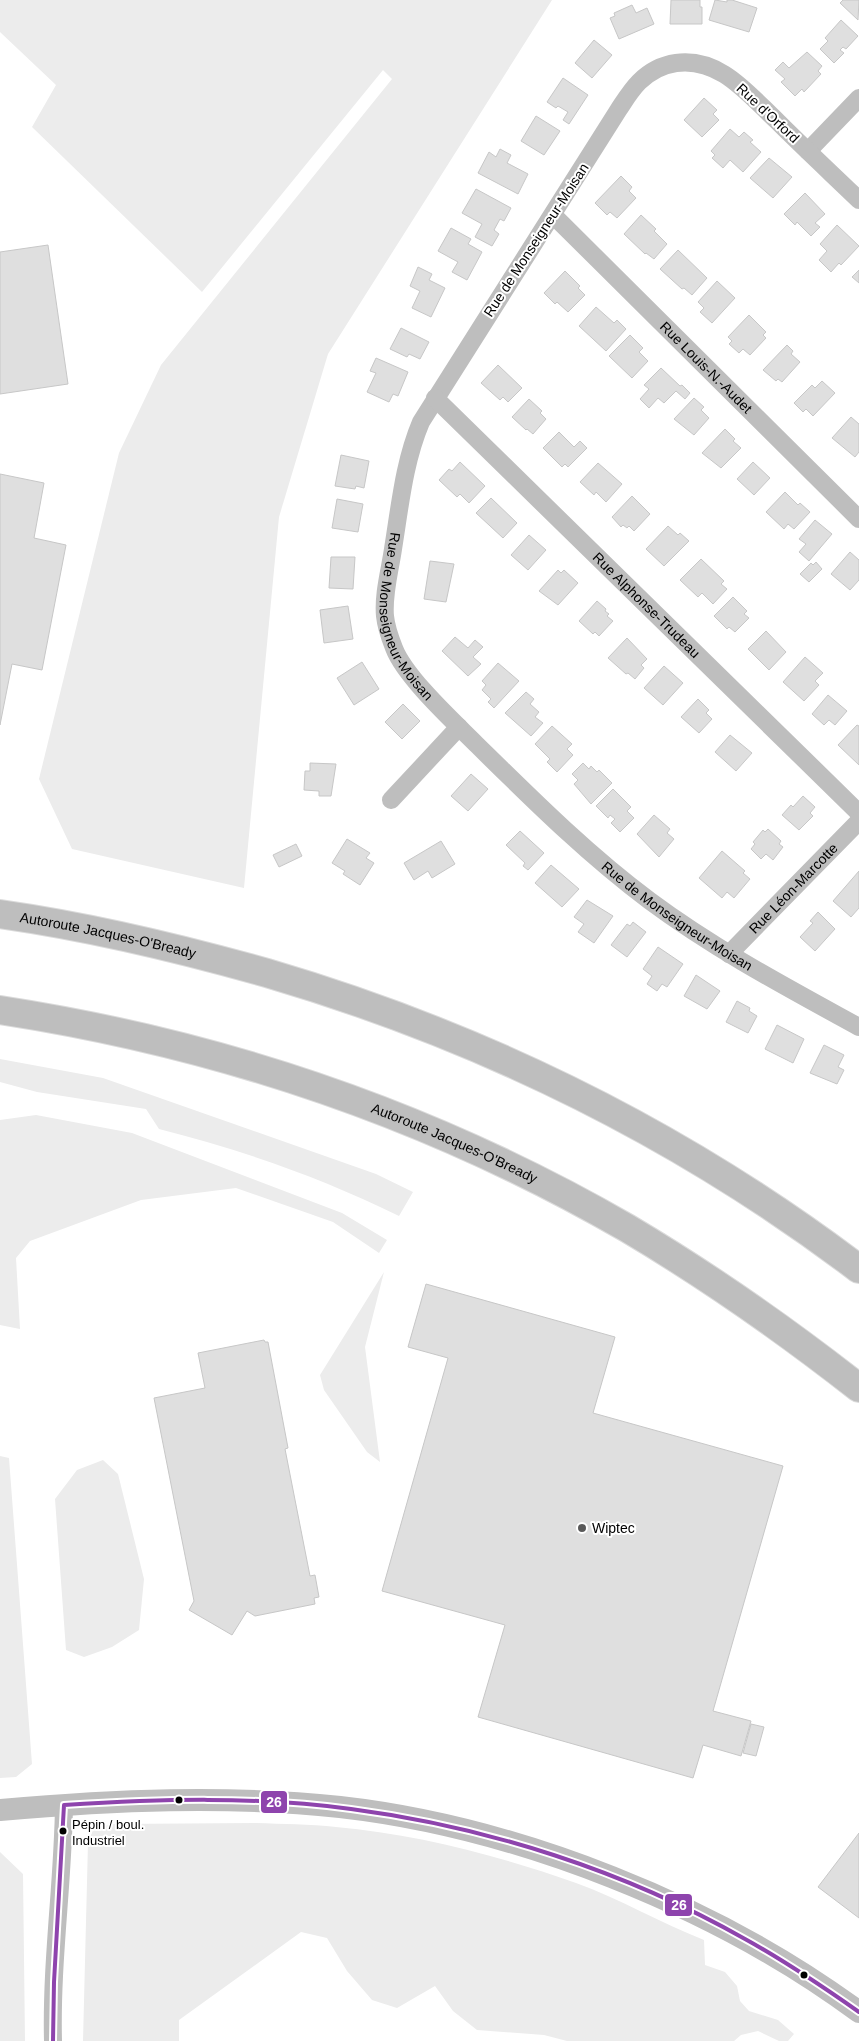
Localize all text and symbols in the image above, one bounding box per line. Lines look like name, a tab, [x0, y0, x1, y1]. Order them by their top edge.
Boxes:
street label: Rue d'Orford	[733, 80, 803, 146]
street label: Rue de Monseigneur-Moisan	[480, 160, 592, 320]
street label: Rue Louis-N.-Audet	[657, 318, 756, 416]
street label: Rue de Monseigneur-Moisan	[377, 531, 436, 704]
street label: Rue Alphonse-Trudeau	[590, 549, 703, 661]
street label: Rue Léon-Marcotte	[746, 840, 841, 937]
street label: Rue de Monseigneur-Moisan	[599, 858, 755, 974]
street label: Autoroute Jacques-O'Bready	[19, 909, 198, 961]
street label: Autoroute Jacques-O'Bready	[369, 1100, 540, 1186]
place label: Wiptec	[592, 1520, 635, 1536]
marker: Wiptec	[576, 1522, 588, 1534]
line badge: 26	[260, 1790, 288, 1814]
text: 26	[266, 1794, 282, 1810]
unlabelled marker	[174, 1795, 184, 1805]
place label: Pépin / boul. Industriel	[72, 1817, 144, 1848]
marker: Pépin / boul. Industriel	[58, 1826, 68, 1836]
line badge: 26	[664, 1893, 693, 1917]
text: 26	[671, 1897, 687, 1913]
unlabelled marker	[799, 1970, 809, 1980]

